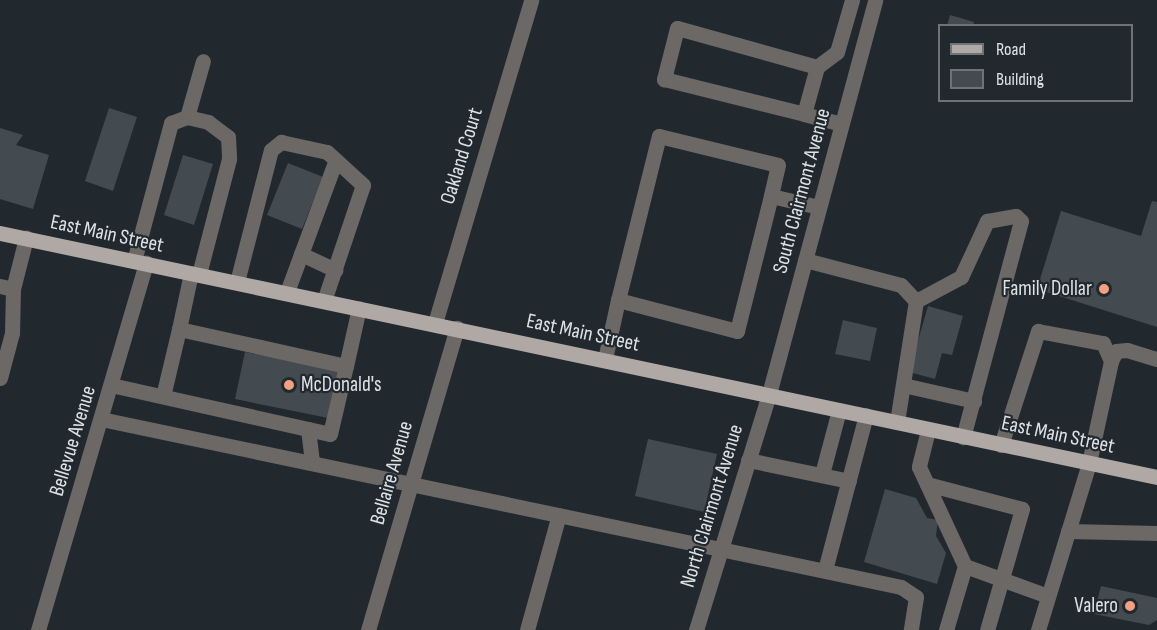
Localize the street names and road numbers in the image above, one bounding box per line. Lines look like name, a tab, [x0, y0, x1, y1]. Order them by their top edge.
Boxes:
street label: Oakland Court	[435, 105, 489, 207]
street label: South Clairmont Avenue	[768, 106, 836, 276]
street label: East Main Street	[48, 210, 166, 258]
street label: East Main Street	[524, 309, 642, 357]
street label: Bellevue Avenue	[44, 383, 102, 499]
street label: East Main Street	[999, 411, 1117, 459]
street label: Bellaire Avenue	[365, 418, 419, 528]
street label: North Clairmont Avenue	[675, 422, 749, 590]

